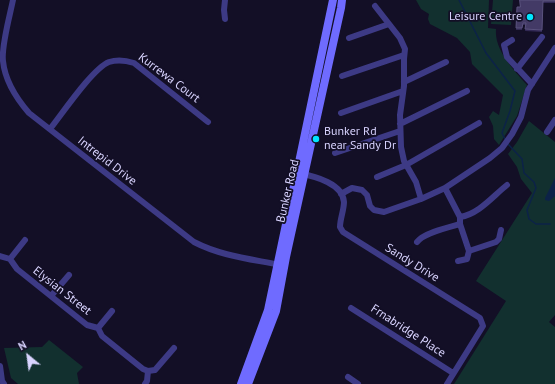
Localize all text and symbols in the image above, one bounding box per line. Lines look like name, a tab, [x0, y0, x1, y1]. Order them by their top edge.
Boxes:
place label: Leisure Centre	[449, 10, 522, 24]
marker: Leisure Centre	[525, 12, 535, 22]
street label: Kurrewa Court	[135, 50, 203, 106]
place label: Bunker Rd near Sandy Dr	[324, 125, 396, 153]
street label: Intrepid Drive	[75, 134, 139, 188]
marker: Bunker Rd near Sandy Dr	[311, 134, 321, 144]
street label: Bunker Road	[274, 158, 302, 224]
street label: Sandy Drive	[382, 241, 442, 285]
street label: Elysian Street	[30, 264, 94, 318]
street label: Frnabridge Place	[368, 301, 448, 361]
north arrow	[8, 336, 48, 376]
text: N	[16, 338, 29, 353]

